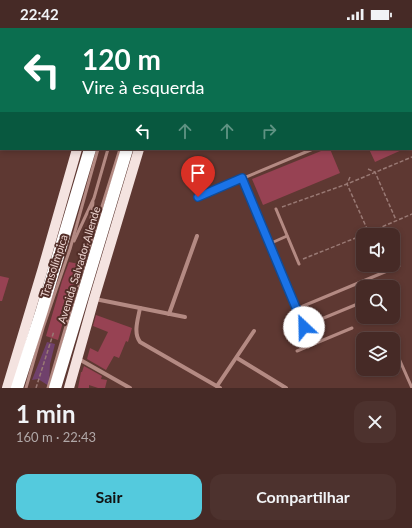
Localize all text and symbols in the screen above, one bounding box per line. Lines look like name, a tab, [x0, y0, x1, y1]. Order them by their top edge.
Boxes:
text: 22:42	[20, 5, 59, 23]
text: 120 m	[82, 42, 161, 76]
icon: left	[16, 44, 68, 96]
text: Vire à esquerda	[82, 76, 205, 98]
icon: left	[132, 120, 154, 142]
icon: ahead	[174, 120, 196, 142]
icon: ahead	[216, 120, 238, 142]
icon: right	[258, 120, 280, 142]
pin	[181, 156, 215, 197]
icon: arrive	[187, 162, 209, 184]
street label: Avenida Salvador Allende	[55, 205, 103, 325]
map controls	[356, 228, 400, 376]
button: sound	[356, 228, 400, 272]
street label: Transolímpica	[37, 233, 70, 299]
button: search	[356, 280, 400, 324]
position arrow	[283, 306, 325, 348]
button: layers	[356, 332, 400, 376]
text: 1 min	[16, 399, 76, 428]
button: close	[354, 401, 396, 443]
text: 160 m · 22:43	[16, 429, 96, 445]
button: Sair	[16, 474, 202, 520]
button: Compartilhar	[210, 474, 396, 520]

